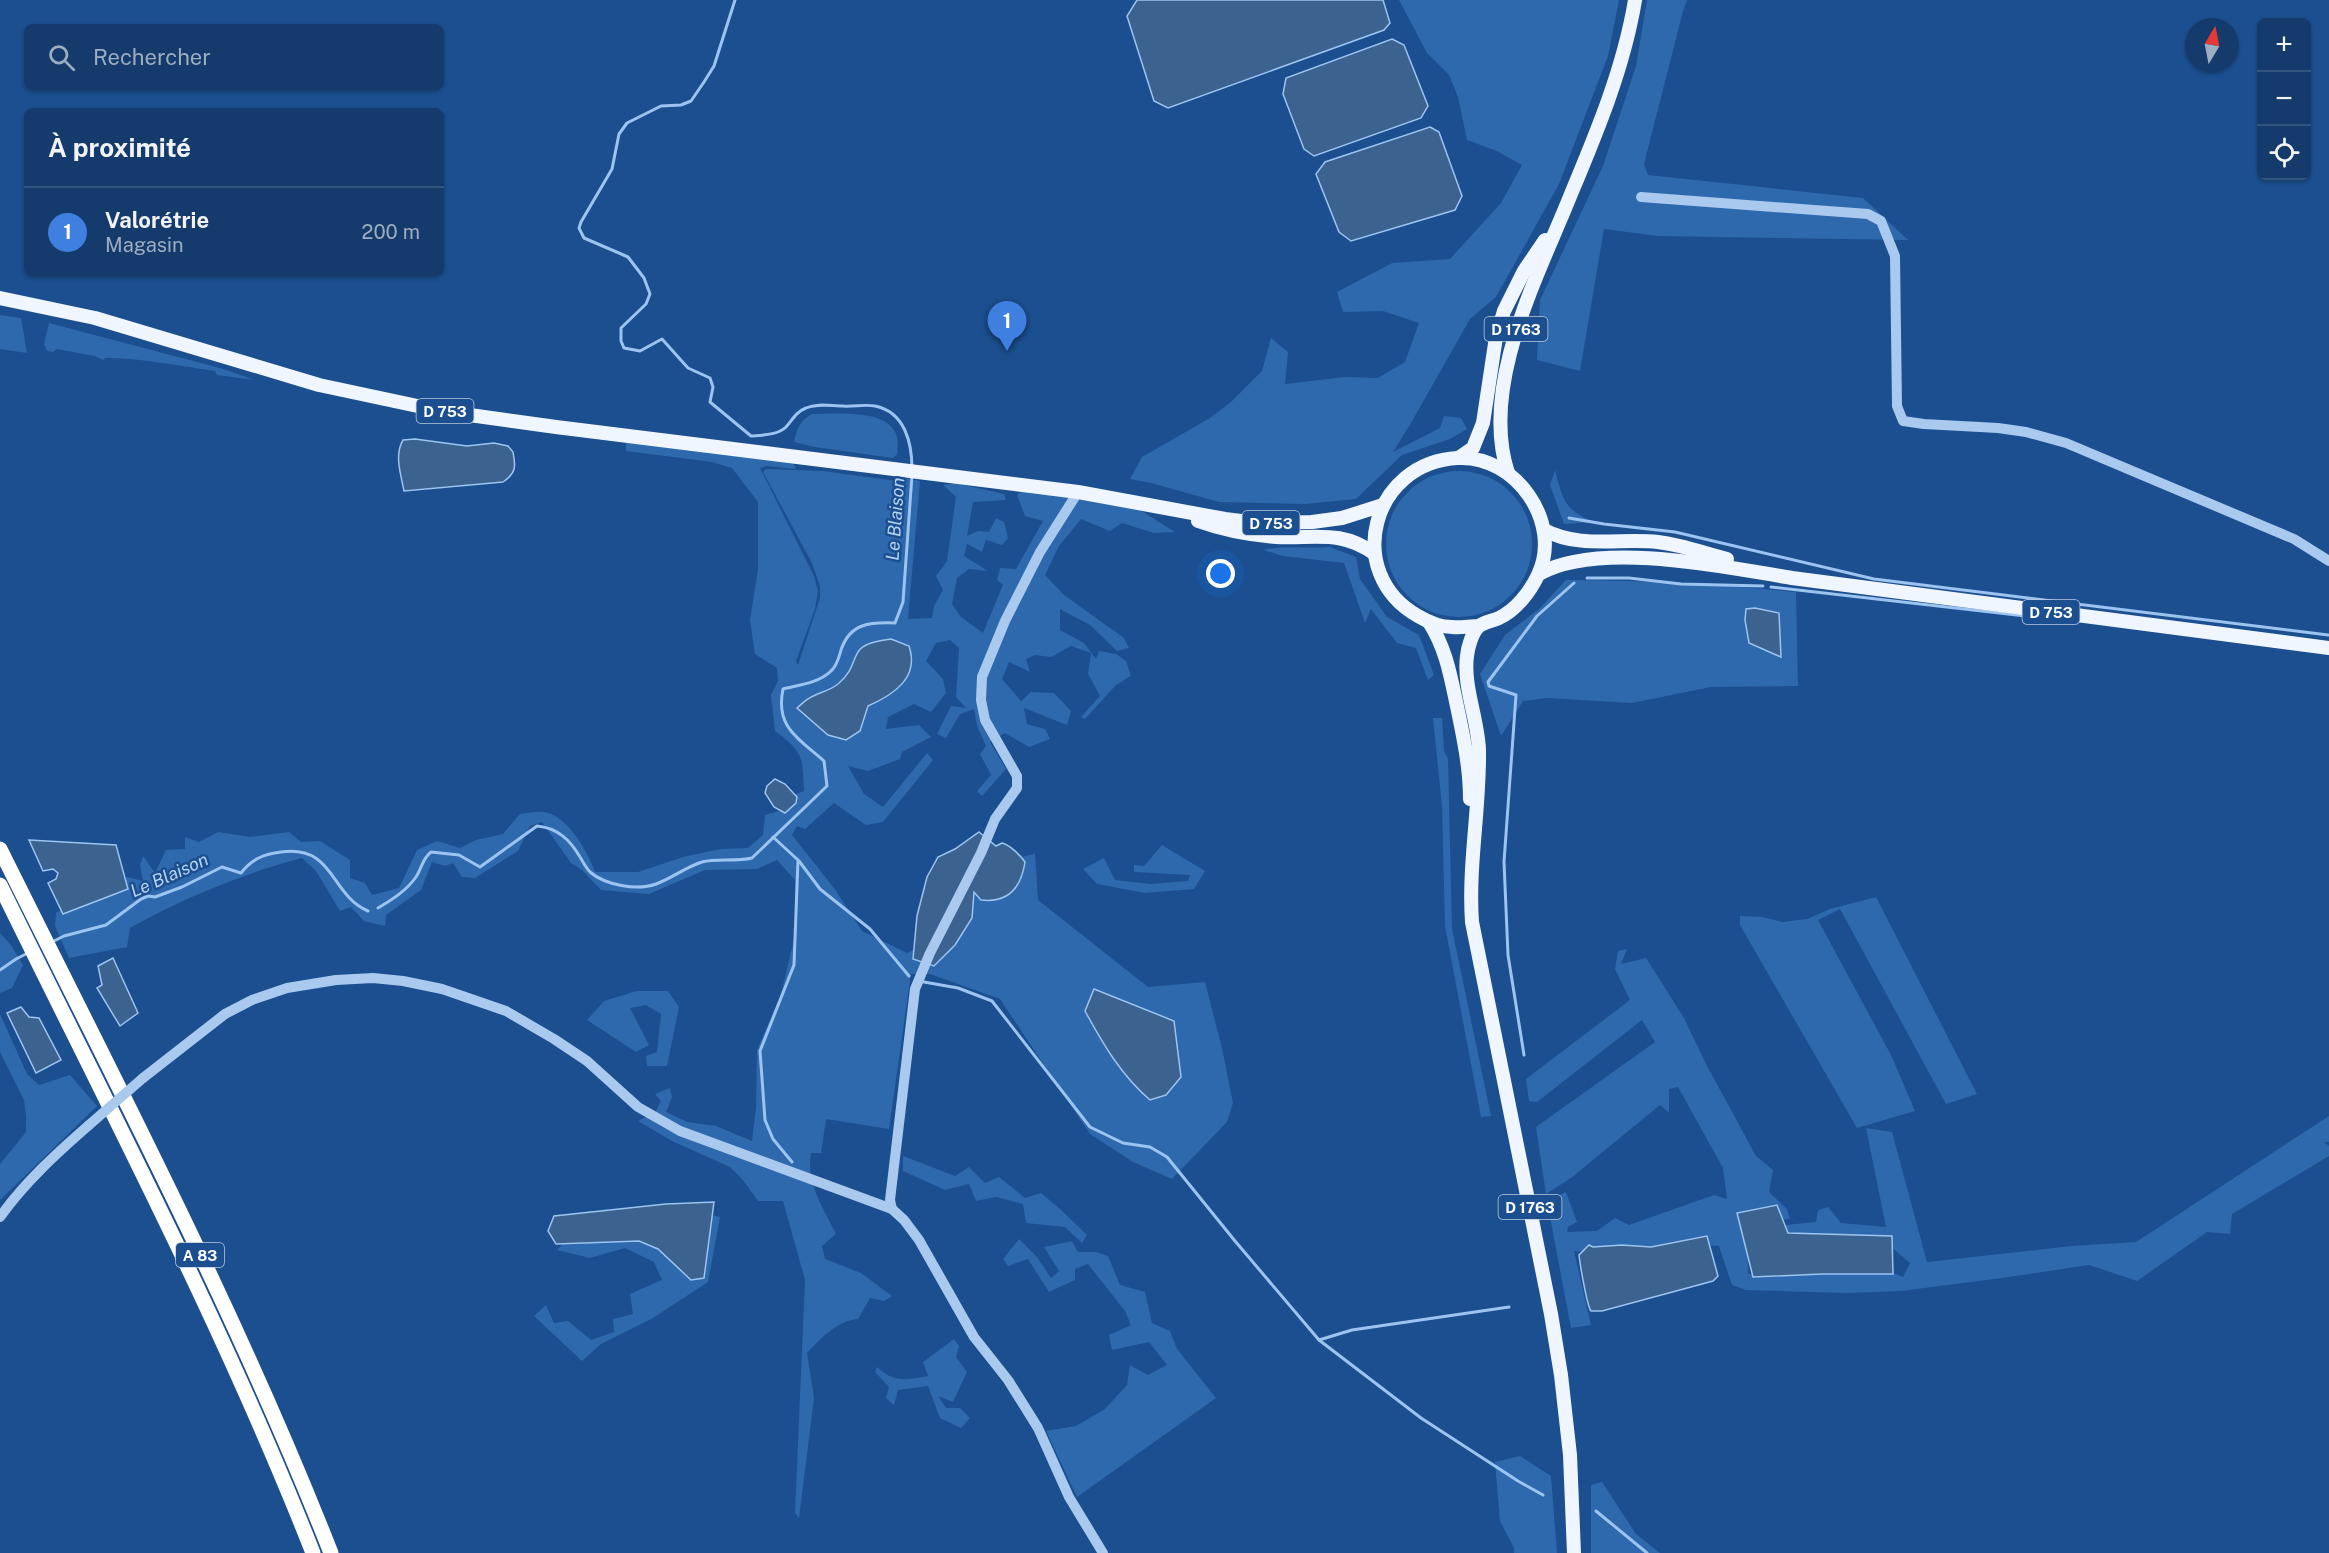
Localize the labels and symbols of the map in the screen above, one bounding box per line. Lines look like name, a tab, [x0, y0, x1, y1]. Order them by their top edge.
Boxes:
north arrow	[2185, 18, 2239, 72]
pin: 1	[988, 302, 1026, 351]
road number: D 1763	[1484, 317, 1547, 341]
road number: D 753	[416, 399, 474, 423]
water label: Le Blaison	[882, 477, 908, 561]
road number: D 753	[1242, 511, 1300, 535]
your location	[1206, 559, 1235, 588]
road number: D 753	[2022, 600, 2080, 624]
water label: Le Blaison	[127, 848, 211, 902]
road number: D 1763	[1498, 1195, 1562, 1219]
road number: A 83	[176, 1243, 224, 1267]

